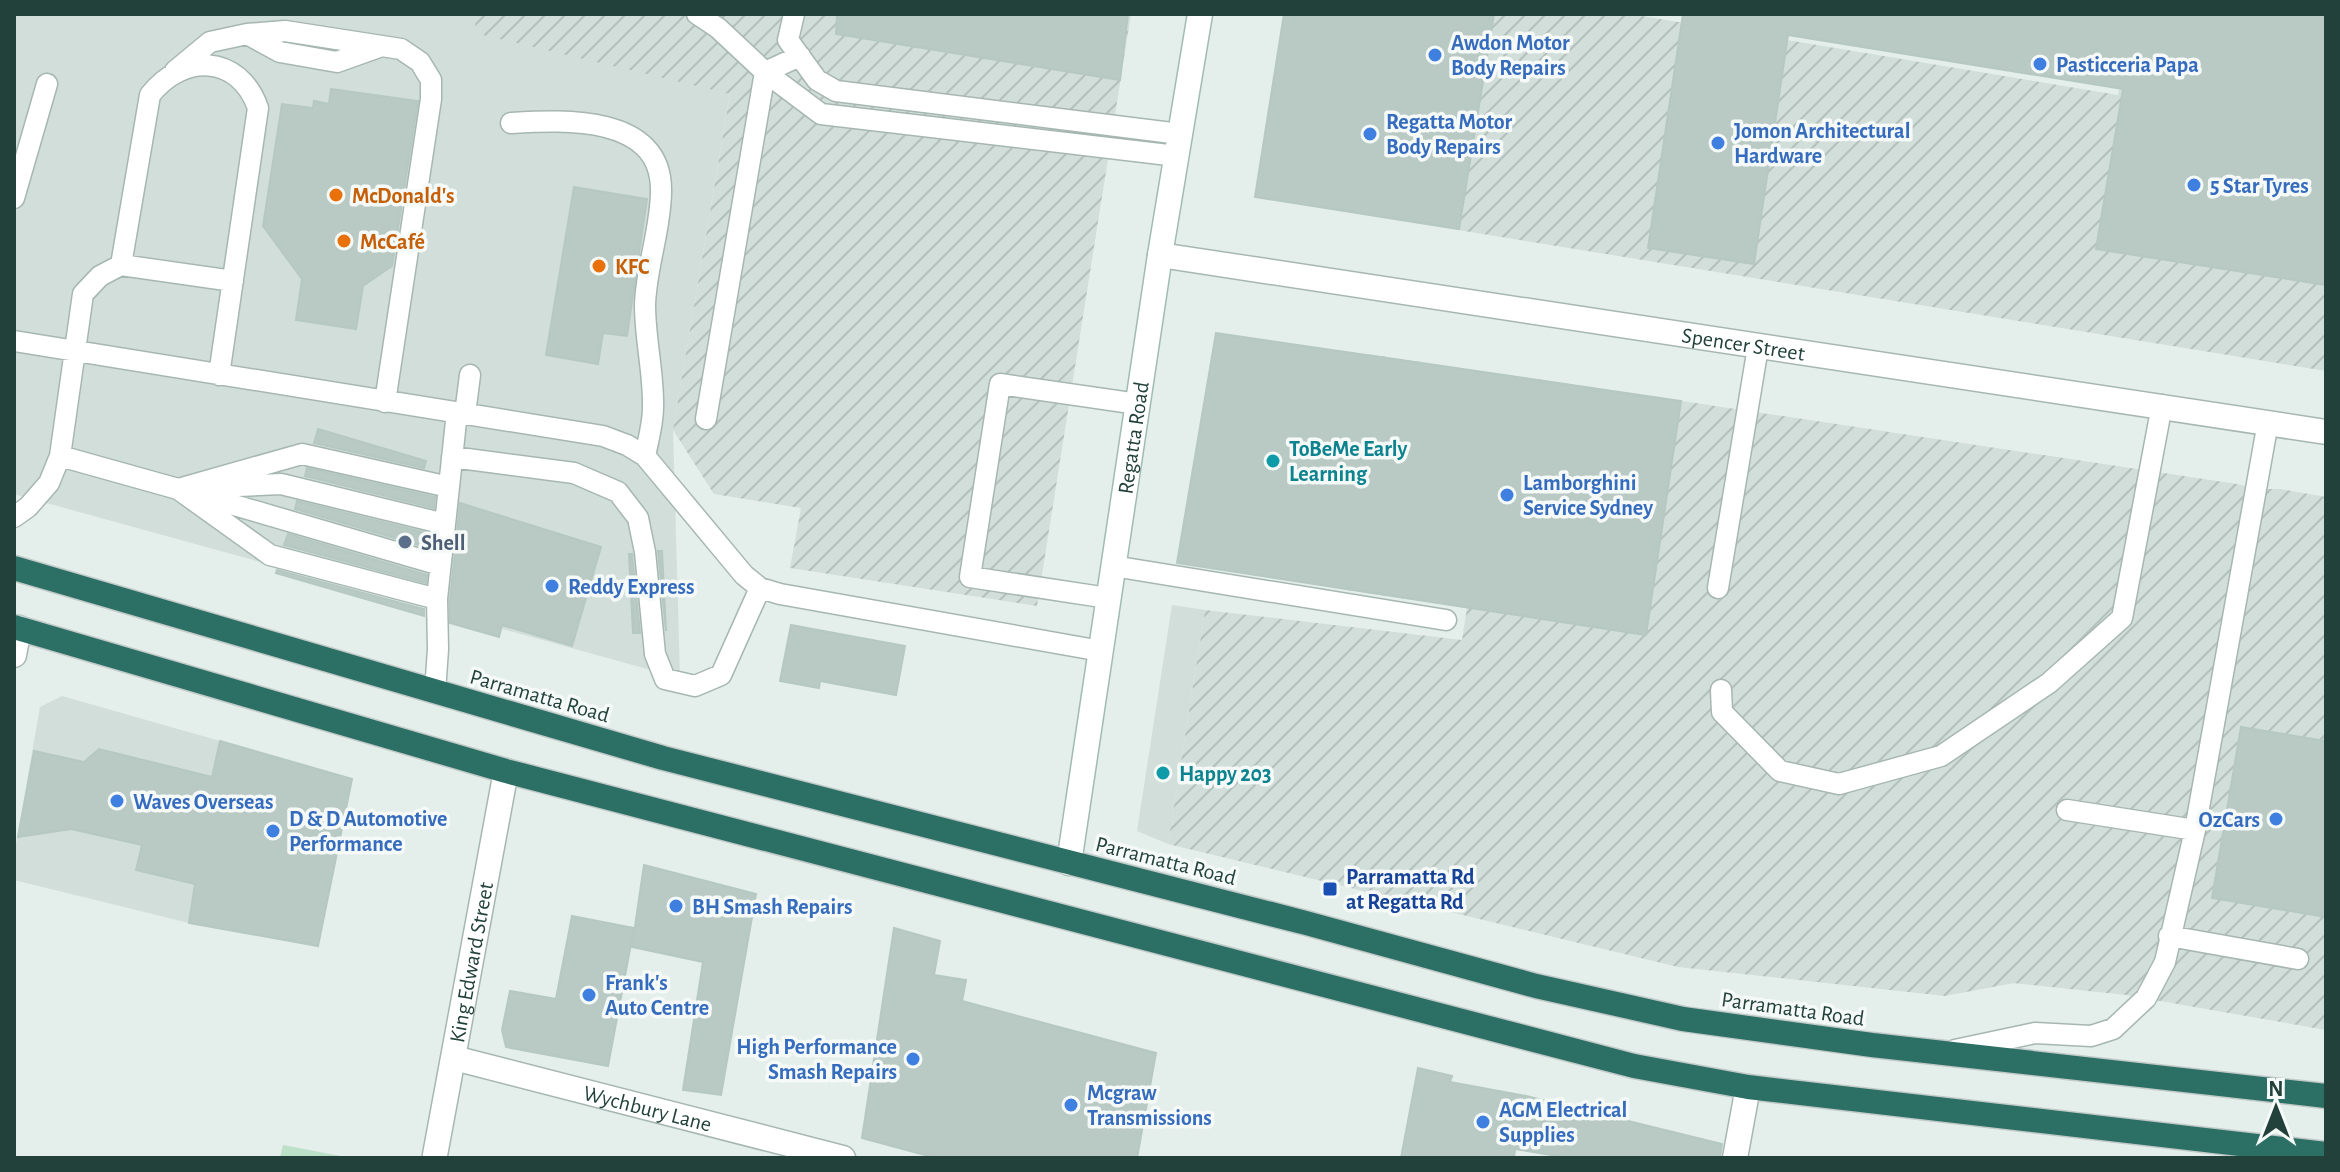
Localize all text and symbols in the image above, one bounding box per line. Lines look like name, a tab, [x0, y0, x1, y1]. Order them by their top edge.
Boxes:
place label: Awdon Motor Body Repairs	[1451, 32, 1570, 80]
marker: Awdon Motor Body Repairs	[1426, 46, 1444, 64]
place label: Pasticceria Papa	[2056, 54, 2199, 76]
marker: Pasticceria Papa	[2031, 55, 2049, 73]
place label: Regatta Motor Body Repairs	[1386, 111, 1513, 159]
place label: Jomon Architectural Hardware	[1734, 120, 1910, 167]
marker: Regatta Motor Body Repairs	[1361, 125, 1379, 143]
marker: Jomon Architectural Hardware	[1709, 134, 1727, 152]
place label: 5 Star Tyres	[2210, 175, 2309, 198]
marker: 5 Star Tyres	[2185, 176, 2203, 194]
place label: McDonald's	[352, 185, 454, 207]
marker: McDonald's	[327, 186, 345, 204]
place label: McCafé	[360, 231, 425, 253]
marker: McCafé	[335, 232, 353, 250]
place label: KFC	[615, 256, 650, 278]
marker: KFC	[590, 257, 608, 275]
street label: Spencer Street	[1680, 324, 1806, 365]
street label: Regatta Road	[1114, 380, 1153, 496]
place label: ToBeMe Early Learning	[1289, 438, 1408, 485]
marker: ToBeMe Early Learning	[1264, 452, 1282, 470]
place label: Lamborghini Service Sydney	[1523, 472, 1653, 520]
marker: Lamborghini Service Sydney	[1498, 486, 1516, 504]
place label: Shell	[421, 532, 465, 554]
marker: Shell	[396, 533, 414, 551]
place label: Reddy Express	[568, 576, 694, 599]
marker: Reddy Express	[543, 577, 561, 595]
street label: Parramatta Road	[467, 666, 612, 726]
place label: Happy 203	[1179, 763, 1272, 786]
marker: Happy 203	[1154, 764, 1172, 782]
place label: Waves Overseas	[133, 791, 274, 813]
marker: Waves Overseas	[108, 792, 126, 810]
place label: D & D Automotive Performance	[289, 808, 447, 855]
place label: OzCars	[2199, 809, 2260, 831]
marker: OzCars	[2267, 810, 2285, 828]
marker: D & D Automotive Performance	[264, 822, 282, 840]
street label: Parramatta Road	[1093, 833, 1238, 889]
place label: Parramatta Rd at Regatta Rd	[1346, 866, 1475, 913]
street label: King Edward Street	[446, 880, 497, 1045]
marker: Parramatta Rd at Regatta Rd	[1321, 880, 1339, 898]
place label: BH Smash Repairs	[692, 896, 852, 918]
marker: BH Smash Repairs	[667, 897, 685, 915]
place label: Frank's Auto Centre	[605, 972, 709, 1019]
marker: Frank's Auto Centre	[580, 986, 598, 1004]
street label: Parramatta Road	[1720, 988, 1866, 1030]
place label: High Performance Smash Repairs	[736, 1036, 897, 1083]
marker: High Performance Smash Repairs	[904, 1050, 922, 1068]
north arrow	[2236, 1068, 2316, 1148]
text: N	[2268, 1078, 2284, 1100]
street label: Wychbury Lane	[581, 1082, 714, 1136]
place label: Mcgraw Transmissions	[1087, 1082, 1212, 1129]
marker: Mcgraw Transmissions	[1062, 1096, 1080, 1114]
place label: AGM Electrical Supplies	[1499, 1099, 1627, 1146]
marker: AGM Electrical Supplies	[1474, 1113, 1492, 1131]

